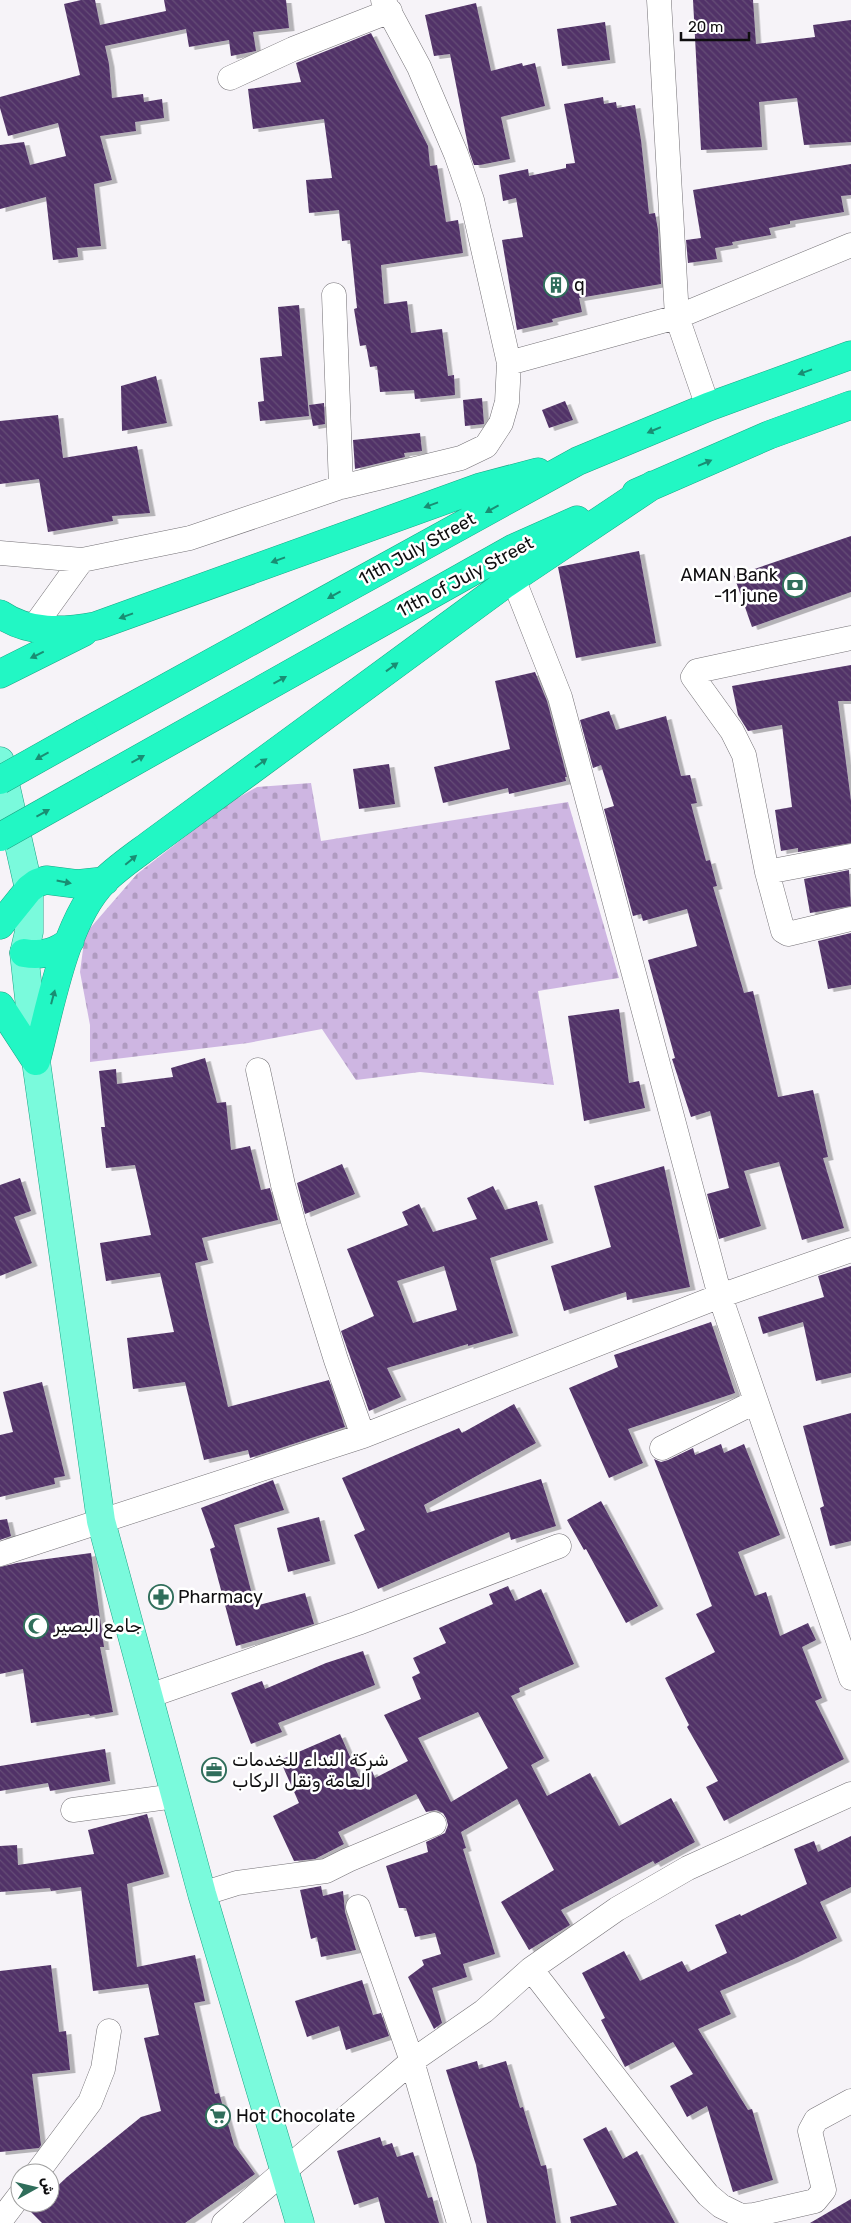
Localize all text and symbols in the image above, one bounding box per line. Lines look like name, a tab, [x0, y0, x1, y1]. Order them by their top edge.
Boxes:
scale bar	[681, 10, 748, 42]
text: 20 m	[688, 18, 723, 36]
building icon: q	[543, 272, 569, 298]
place label: q	[574, 274, 585, 296]
one-way arrow	[797, 368, 812, 376]
one-way arrow	[646, 426, 661, 434]
one-way arrow	[698, 458, 712, 466]
one-way arrow	[423, 501, 438, 509]
one-way arrow	[485, 504, 499, 513]
street label: 11th July Street	[355, 508, 479, 590]
street label: 11th of July Street	[393, 532, 537, 622]
one-way arrow	[271, 557, 286, 564]
place label: AMAN Bank -11 june	[681, 564, 779, 607]
bank icon: AMAN Bank -11 june	[782, 572, 808, 598]
one-way arrow	[327, 591, 341, 599]
one-way arrow	[118, 613, 133, 620]
one-way arrow	[30, 651, 44, 659]
one-way arrow	[385, 661, 398, 672]
one-way arrow	[273, 675, 286, 684]
one-way arrow	[35, 752, 49, 761]
one-way arrow	[132, 755, 145, 764]
one-way arrow	[254, 757, 267, 768]
one-way arrow	[35, 809, 50, 817]
one-way arrow	[125, 855, 137, 866]
one-way arrow	[56, 879, 72, 887]
one-way arrow	[49, 990, 57, 1005]
pharmacy icon: Pharmacy	[148, 1584, 174, 1610]
place label: Pharmacy	[178, 1586, 263, 1608]
mosque icon: جامع البصير	[23, 1613, 49, 1639]
place label: جامع البصير	[53, 1615, 142, 1639]
place label: شركة النداء للخدمات العامة ونقل الركاب	[232, 1749, 389, 1792]
office icon: شركة النداء للخدمات العامة ونقل الركاب	[201, 1757, 227, 1783]
supermarket icon: Hot Chocolate	[205, 2103, 231, 2129]
place label: Hot Chocolate	[236, 2105, 355, 2127]
north arrow	[10, 2163, 60, 2213]
text: ش	[38, 2176, 57, 2196]

